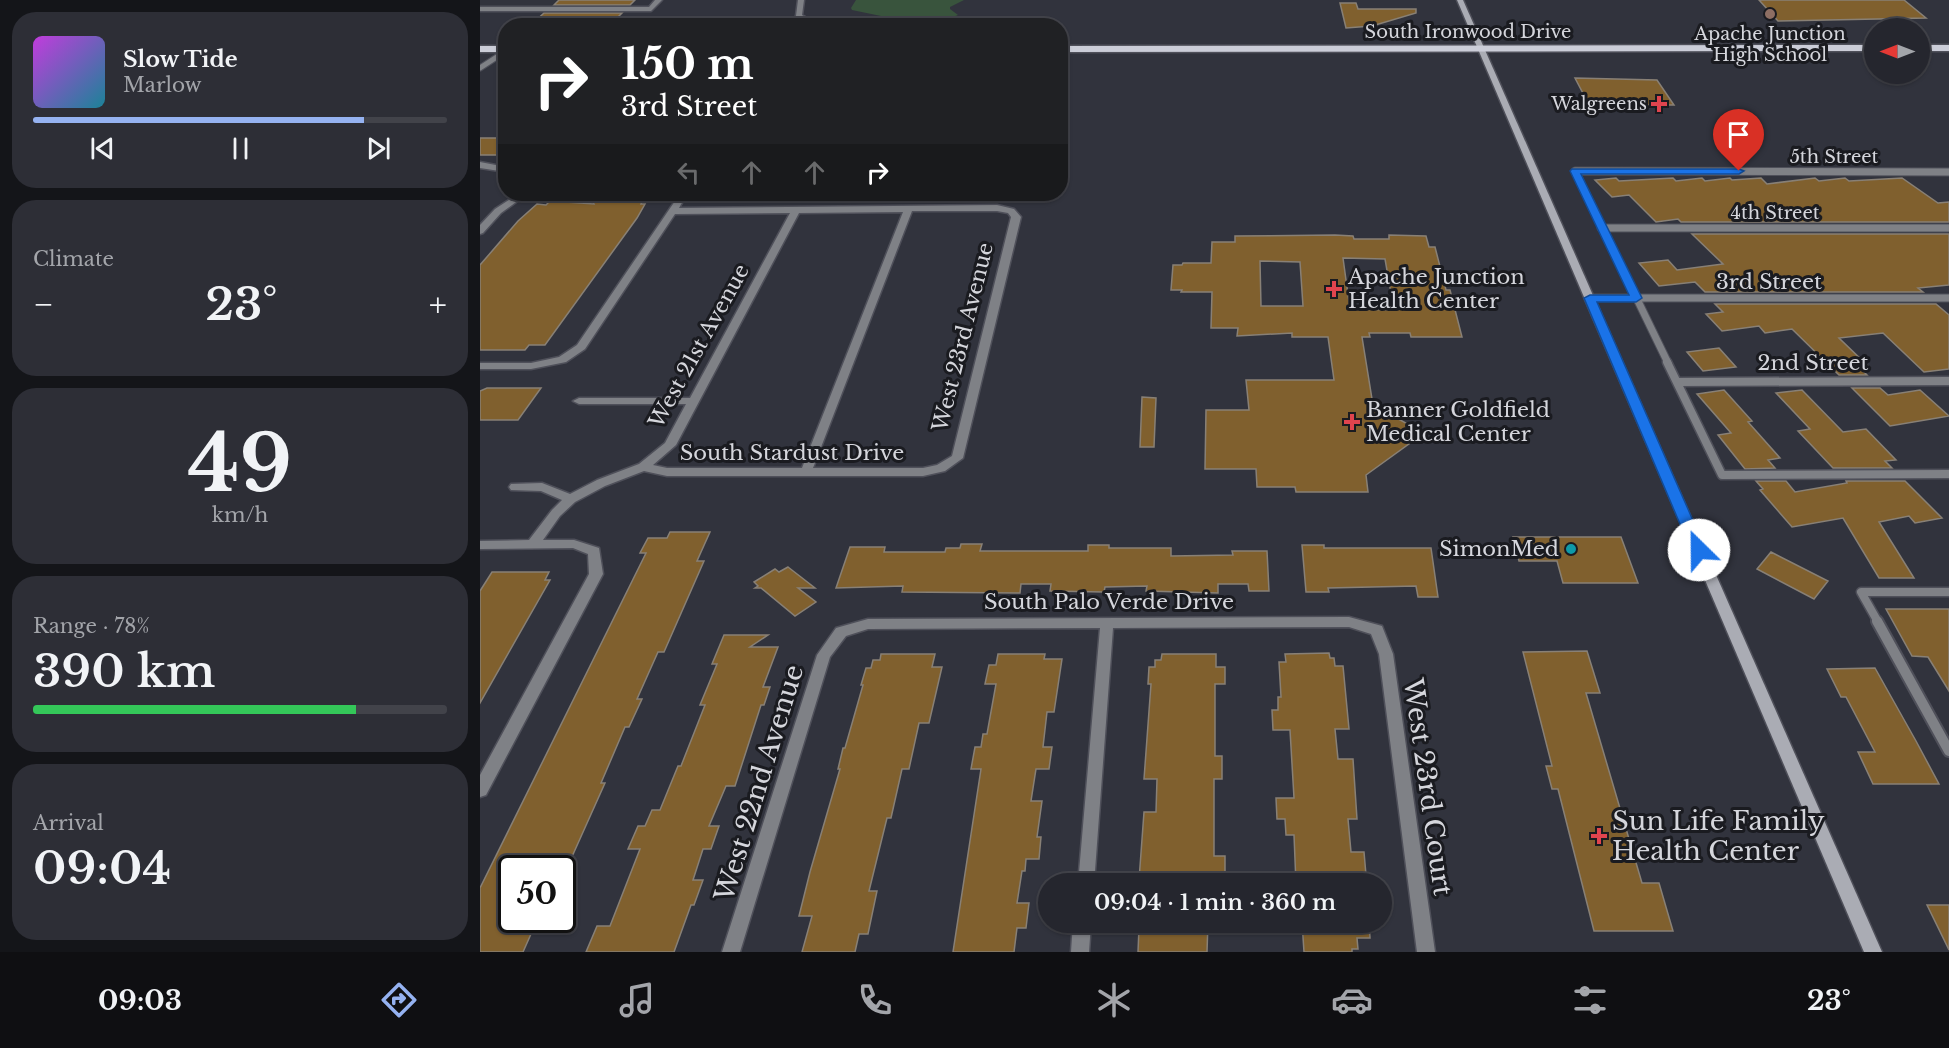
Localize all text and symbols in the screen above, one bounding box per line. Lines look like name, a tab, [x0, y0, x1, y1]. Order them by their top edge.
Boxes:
marker: Apache Junction High School	[1763, 7, 1777, 21]
north arrow	[1864, 18, 1930, 84]
map controls	[1864, 18, 1930, 84]
street label: South Ironwood Drive	[1365, 21, 1571, 43]
place label: Apache Junction High School	[1693, 23, 1846, 66]
text: 150 m	[621, 38, 754, 90]
icon: right	[522, 42, 600, 120]
text: Slow Tide	[123, 46, 238, 73]
text: Marlow	[123, 73, 202, 97]
text: 3rd Street	[621, 90, 757, 123]
place label: Walgreens	[1550, 93, 1647, 115]
marker: Walgreens	[1652, 97, 1666, 111]
pin	[1713, 109, 1764, 171]
icon: arrive	[1722, 118, 1755, 151]
icon: previous	[86, 132, 119, 165]
icon: pause	[224, 132, 257, 165]
icon: next	[362, 132, 395, 165]
street label: 5th Street	[1790, 146, 1879, 168]
icon: left	[672, 156, 705, 189]
icon: ahead	[735, 156, 768, 189]
icon: ahead	[798, 156, 831, 189]
icon: right	[861, 156, 894, 189]
street label: 4th Street	[1730, 202, 1820, 224]
street label: West 23rd Avenue	[927, 240, 999, 435]
text: Climate	[33, 247, 114, 271]
street label: West 21st Avenue	[643, 259, 755, 433]
place label: Apache Junction Health Center	[1347, 264, 1525, 314]
street label: 3rd Street	[1716, 269, 1822, 295]
text: 23°	[205, 276, 278, 332]
marker: Apache Junction Health Center	[1325, 280, 1343, 298]
text: −	[33, 284, 54, 325]
text: +	[429, 284, 447, 325]
street label: 2nd Street	[1758, 350, 1868, 376]
place label: Banner Goldfield Medical Center	[1366, 397, 1550, 447]
marker: Banner Goldfield Medical Center	[1343, 413, 1361, 431]
text: 49	[188, 415, 292, 512]
street label: South Stardust Drive	[680, 440, 904, 466]
text: km/h	[212, 503, 268, 527]
position arrow	[1667, 518, 1731, 582]
place label: SimonMed	[1439, 536, 1559, 562]
marker: SimonMed	[1564, 542, 1578, 556]
street label: South Palo Verde Drive	[984, 589, 1234, 615]
text: Range · 78%	[33, 614, 150, 638]
text: 390 km	[33, 643, 215, 699]
street label: West 22nd Avenue	[708, 661, 810, 906]
street label: West 23rd Court	[1397, 675, 1459, 898]
place label: Sun Life Family Health Center	[1612, 805, 1825, 867]
text: Arrival	[33, 811, 104, 835]
marker: Sun Life Family Health Center	[1590, 827, 1608, 845]
text: 09:04	[33, 840, 171, 896]
speed limit sign: 50	[498, 855, 576, 933]
text: 09:04 · 1 min · 360 m	[1094, 889, 1336, 916]
icon: directions	[378, 979, 420, 1021]
icon: music	[616, 979, 658, 1021]
icon: phone	[854, 979, 896, 1021]
icon: climate	[1093, 979, 1135, 1021]
icon: car	[1331, 979, 1373, 1021]
icon: filters	[1569, 979, 1611, 1021]
text: 09:03	[98, 984, 182, 1017]
text: 23°	[1807, 984, 1851, 1017]

